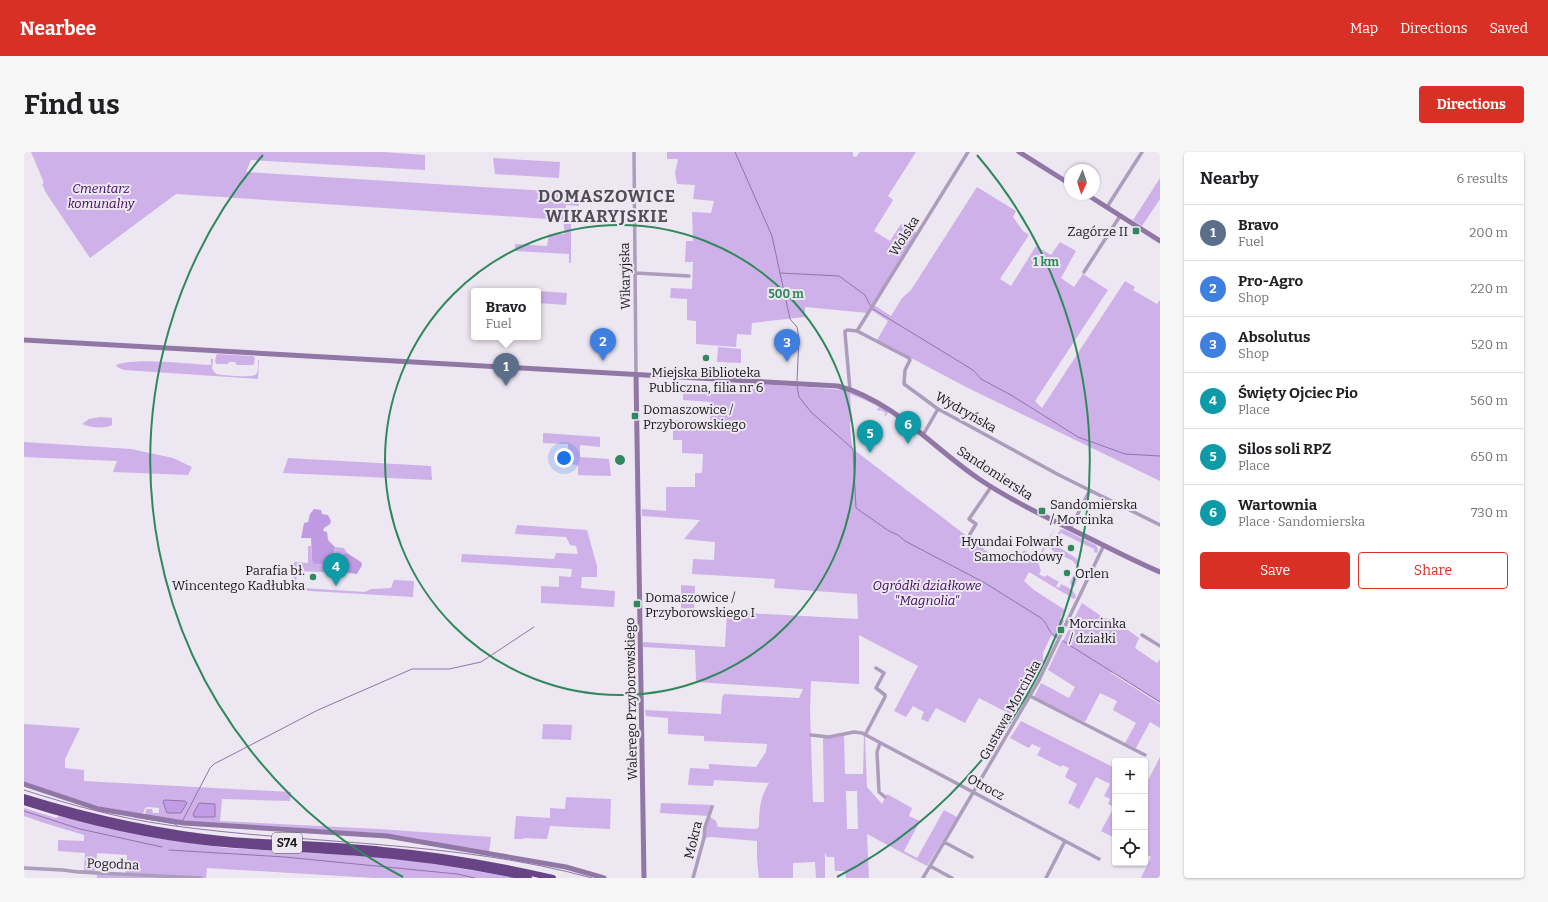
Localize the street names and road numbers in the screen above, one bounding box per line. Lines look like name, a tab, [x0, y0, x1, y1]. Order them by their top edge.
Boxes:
street label: Wolska	[886, 213, 922, 259]
street label: Wikaryjska	[617, 242, 633, 310]
street label: Wydryńska	[933, 388, 999, 436]
street label: Sandomierska	[954, 443, 1036, 503]
street label: Walerego Przyborowskiego	[622, 617, 640, 781]
street label: Gustawa Morcinka	[976, 657, 1044, 763]
street label: Otrocz	[965, 771, 1007, 803]
street label: Mokra	[681, 820, 705, 860]
road number: S74	[272, 833, 302, 853]
street label: Pogodna	[86, 856, 140, 872]

